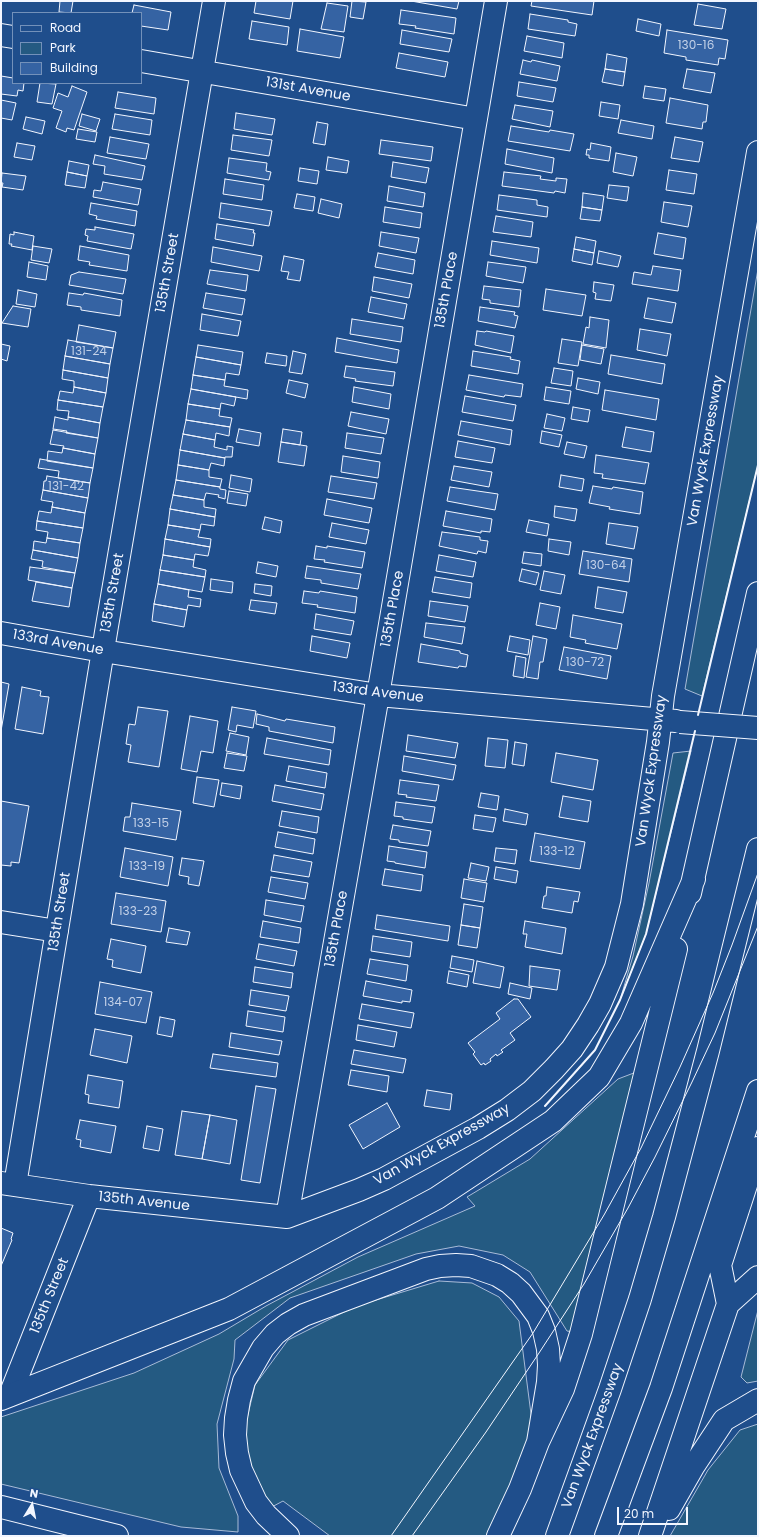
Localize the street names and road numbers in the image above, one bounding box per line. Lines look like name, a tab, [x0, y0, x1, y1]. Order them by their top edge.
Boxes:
street label: 131st Avenue	[264, 74, 352, 106]
street label: 135th Street	[153, 232, 183, 314]
street label: 135th Place	[432, 250, 462, 330]
street label: Van Wyck Expressway	[684, 374, 728, 528]
street label: 135th Street	[98, 552, 128, 634]
street label: 135th Place	[378, 569, 408, 649]
street label: 133rd Avenue	[11, 627, 105, 659]
street label: 133rd Avenue	[331, 679, 425, 707]
street label: Van Wyck Expressway	[633, 694, 671, 848]
street label: 135th Street	[45, 871, 75, 953]
street label: 135th Place	[322, 889, 352, 969]
street label: Van Wyck Expressway	[371, 1100, 513, 1190]
street label: 135th Avenue	[97, 1189, 191, 1215]
street label: 135th Street	[27, 1256, 73, 1336]
street label: Van Wyck Expressway	[559, 1361, 627, 1511]

